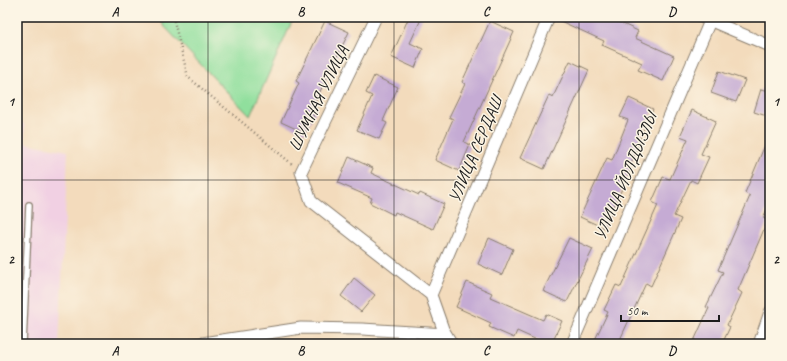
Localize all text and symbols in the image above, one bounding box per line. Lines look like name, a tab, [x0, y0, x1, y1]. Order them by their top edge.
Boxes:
text: A	[112, 4, 120, 20]
text: B	[298, 4, 306, 20]
text: C	[483, 4, 491, 20]
text: D	[668, 4, 677, 20]
street label: ШУМНАЯ УЛИЦА	[284, 42, 353, 154]
street label: УЛИЦА СЕРДАШ	[444, 91, 508, 205]
text: 1	[8, 94, 16, 110]
text: 1	[773, 94, 781, 110]
street label: УЛИЦА ЙОЛДЫЗЛЫ	[589, 107, 663, 243]
text: 2	[8, 252, 15, 268]
text: 2	[773, 252, 780, 268]
scale bar	[621, 297, 719, 323]
text: 50 m	[627, 303, 649, 319]
text: A	[112, 343, 120, 359]
text: B	[298, 343, 306, 359]
text: C	[483, 343, 491, 359]
text: D	[668, 343, 677, 359]

